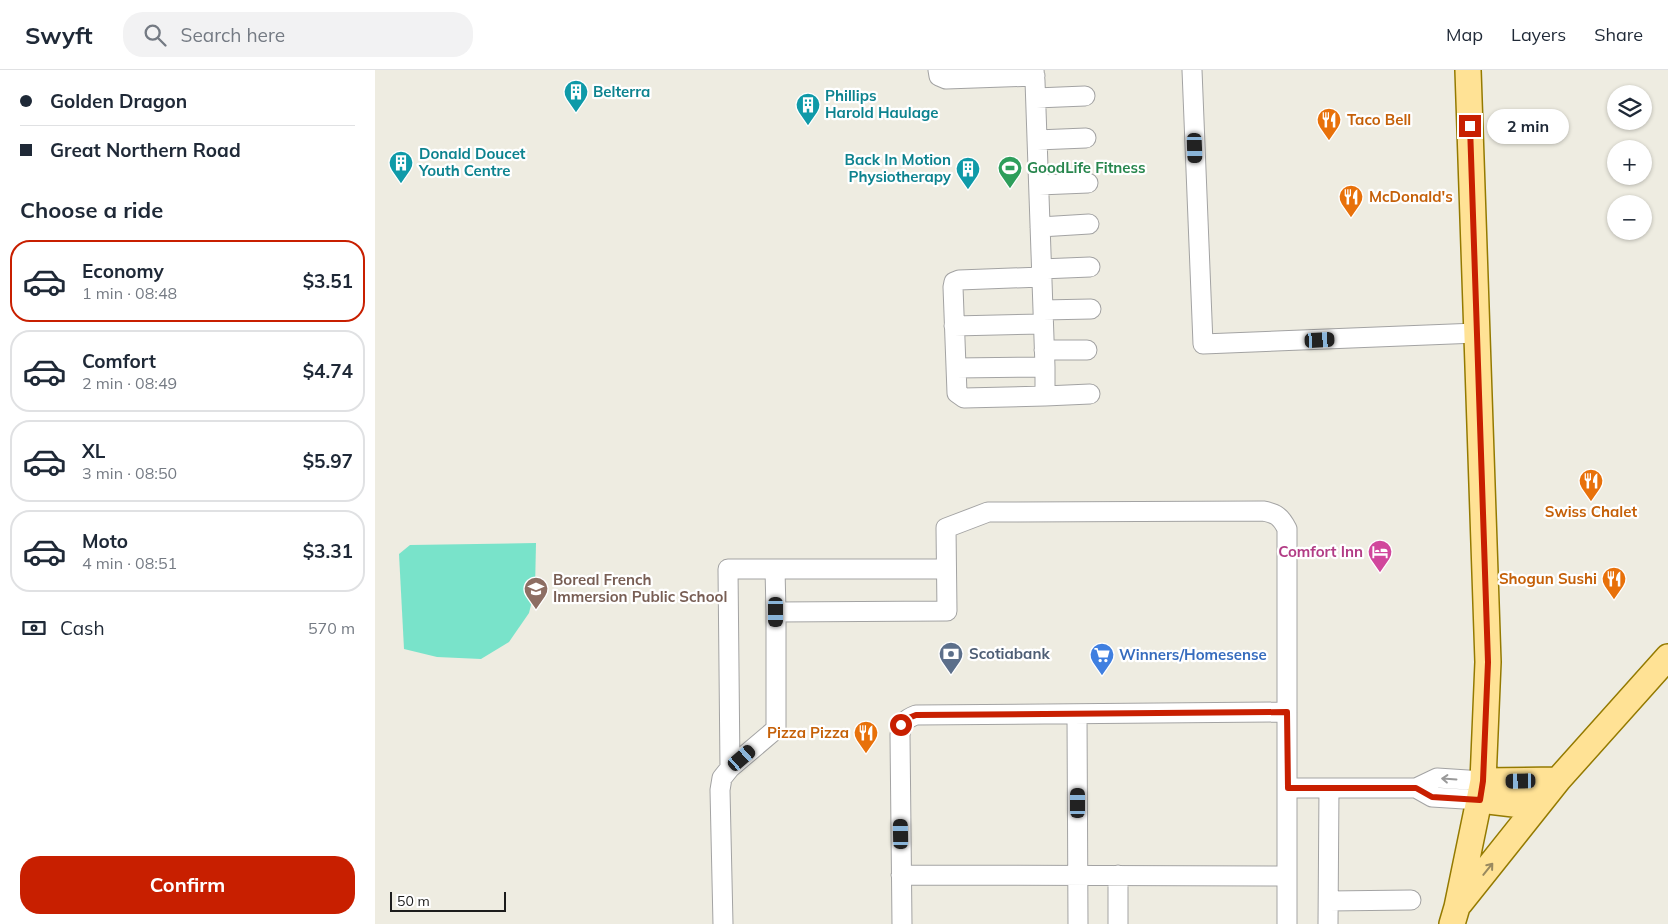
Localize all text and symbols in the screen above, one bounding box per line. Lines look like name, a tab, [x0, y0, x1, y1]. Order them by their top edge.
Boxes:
search box	[123, 12, 473, 57]
text: Swyft	[25, 20, 93, 50]
icon: search	[141, 21, 169, 49]
text: Search here	[181, 23, 285, 47]
text: Map	[1446, 23, 1483, 46]
text: Layers	[1511, 23, 1566, 46]
text: Share	[1594, 23, 1643, 46]
building icon: Belterra	[563, 79, 589, 113]
place label: Belterra	[593, 82, 650, 101]
map controls	[1607, 85, 1652, 240]
button: layers	[1607, 85, 1652, 130]
place label: Phillips Harold Haulage	[825, 86, 939, 122]
text: Golden Dragon	[50, 89, 187, 113]
building icon: Phillips Harold Haulage	[795, 92, 821, 126]
restaurant icon: Taco Bell	[1316, 107, 1342, 141]
callout: 2 min	[1487, 108, 1570, 144]
place label: Taco Bell	[1347, 110, 1411, 129]
route end	[1459, 115, 1481, 137]
text: 2 min	[1507, 116, 1549, 136]
car	[1186, 133, 1203, 163]
text: Great Northern Road	[50, 138, 241, 162]
button: +	[1607, 140, 1652, 185]
place label: Donald Doucet Youth Centre	[418, 144, 526, 180]
building icon: Donald Doucet Youth Centre	[388, 150, 414, 184]
place label: Back In Motion Physiotherapy	[845, 150, 952, 186]
sports icon: GoodLife Fitness	[997, 155, 1023, 189]
building icon: Back In Motion Physiotherapy	[955, 156, 981, 190]
place label: GoodLife Fitness	[1027, 158, 1146, 177]
restaurant icon: McDonald's	[1338, 184, 1364, 218]
place label: McDonald's	[1369, 187, 1453, 206]
button: −	[1607, 195, 1652, 240]
text: Choose a ride	[20, 196, 163, 224]
icon: car	[22, 259, 67, 304]
text: Economy	[82, 259, 164, 283]
text: $3.51	[303, 269, 353, 293]
text: 1 min · 08:48	[82, 283, 177, 303]
car	[1304, 332, 1335, 348]
icon: car	[22, 349, 67, 394]
text: Comfort	[82, 349, 156, 373]
text: $4.74	[303, 359, 353, 383]
text: 2 min · 08:49	[82, 373, 177, 393]
icon: car	[22, 439, 67, 484]
text: XL	[82, 439, 105, 463]
text: $5.97	[303, 449, 353, 473]
text: 3 min · 08:50	[82, 463, 177, 483]
restaurant icon: Swiss Chalet	[1578, 468, 1604, 502]
place label: Swiss Chalet	[1545, 502, 1637, 521]
icon: car	[22, 529, 67, 574]
text: Moto	[82, 529, 128, 553]
text: $3.31	[303, 539, 353, 563]
hotel icon: Comfort Inn	[1367, 539, 1393, 573]
place label: Comfort Inn	[1278, 542, 1363, 561]
text: 4 min · 08:51	[82, 553, 177, 573]
restaurant icon: Shogun Sushi	[1601, 566, 1627, 600]
place label: Shogun Sushi	[1499, 569, 1597, 588]
place label: Boreal French Immersion Public School	[553, 570, 727, 606]
school or university icon: Boreal French Immersion Public School	[523, 576, 549, 610]
car	[768, 597, 783, 627]
icon: cash	[20, 614, 48, 642]
text: Cash	[60, 616, 105, 640]
text: 570 m	[308, 618, 355, 638]
bank icon: Scotiabank	[938, 641, 964, 675]
supermarket icon: Winners/Homesense	[1089, 642, 1115, 676]
place label: Scotiabank	[969, 644, 1050, 663]
place label: Winners/Homesense	[1119, 645, 1267, 664]
route start	[890, 714, 912, 736]
restaurant icon: Pizza Pizza	[853, 720, 879, 754]
place label: Pizza Pizza	[767, 723, 849, 742]
car	[725, 742, 758, 774]
car	[1505, 773, 1536, 789]
one-way arrow	[1441, 774, 1457, 783]
car	[1070, 788, 1085, 818]
car	[893, 819, 908, 849]
button: Confirm	[20, 856, 355, 914]
one-way arrow	[1482, 862, 1493, 875]
scale bar	[390, 889, 506, 912]
text: 50 m	[397, 892, 430, 910]

